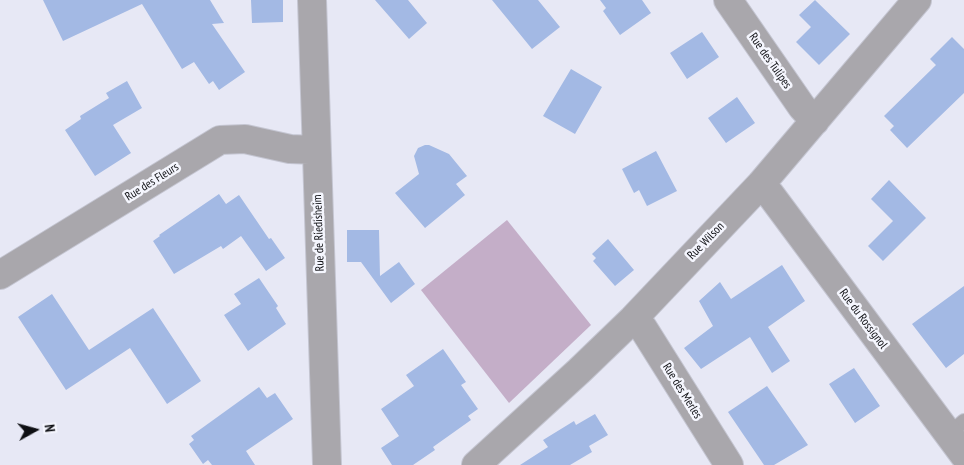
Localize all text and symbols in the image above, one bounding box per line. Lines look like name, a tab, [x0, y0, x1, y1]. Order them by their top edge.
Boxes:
street label: Rue des Tulipes	[746, 30, 794, 92]
street label: Rue des Fleurs	[123, 160, 181, 204]
street label: Rue de Riedisheim	[310, 194, 328, 272]
street label: Rue Wilson	[685, 219, 727, 263]
street label: Rue du Rossignol	[836, 286, 890, 352]
street label: Rue des Merles	[659, 361, 705, 421]
north arrow	[10, 405, 60, 455]
text: N	[40, 423, 59, 433]

